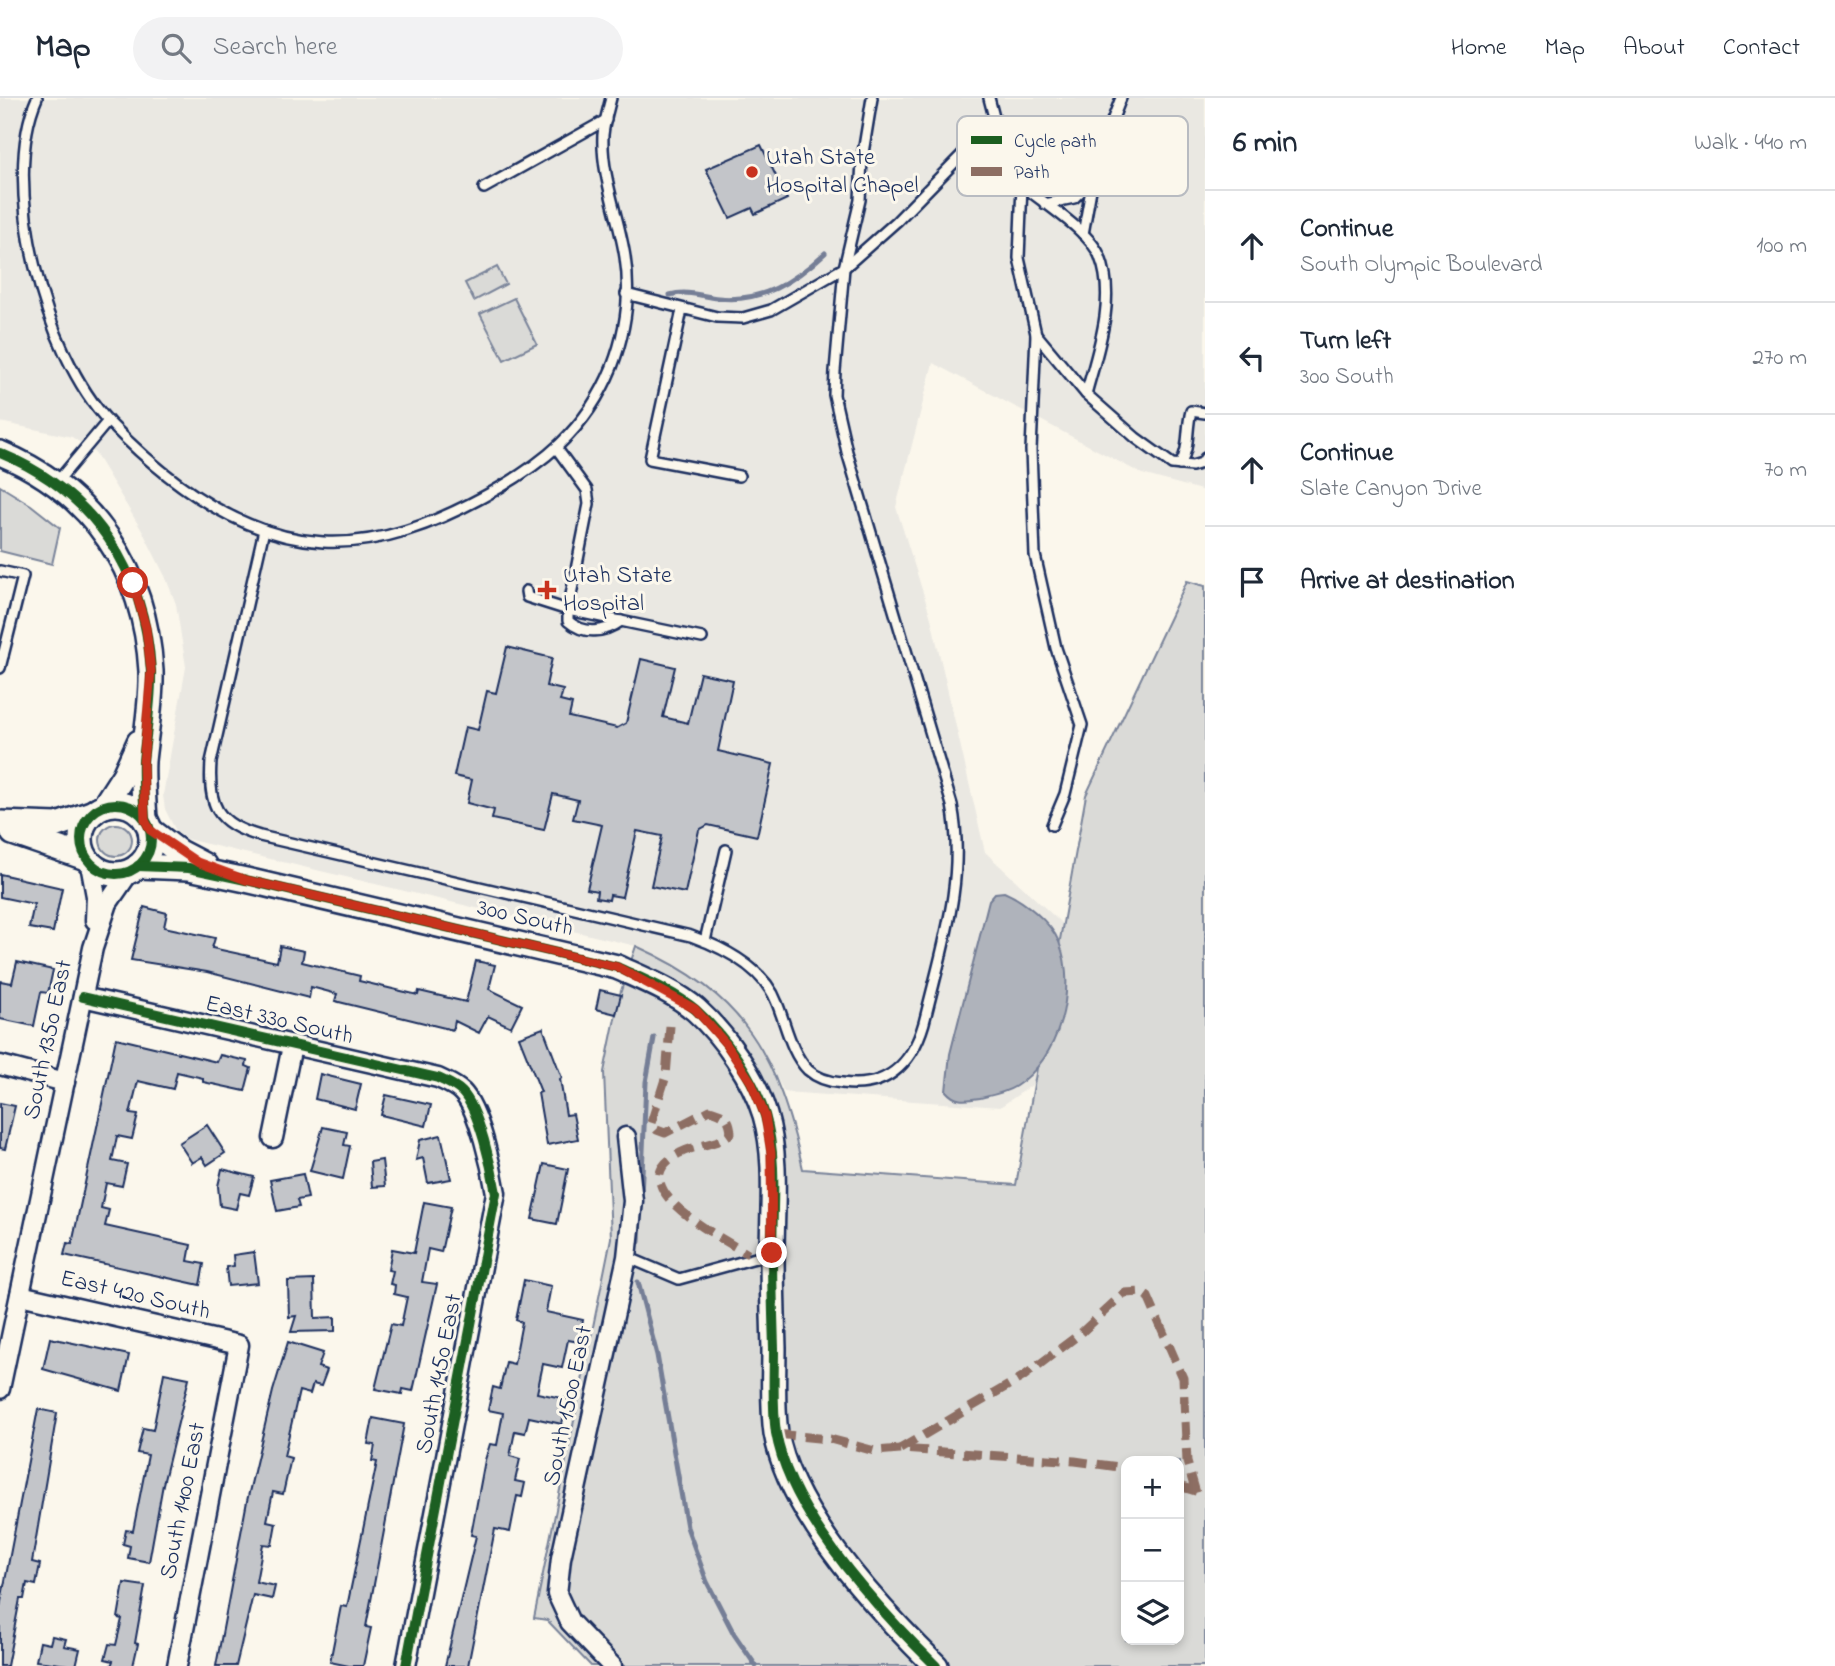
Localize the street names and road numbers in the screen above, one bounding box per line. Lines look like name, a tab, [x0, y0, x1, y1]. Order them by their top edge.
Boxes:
street label: 300 South	[473, 891, 577, 947]
street label: South 1350 East	[15, 957, 83, 1123]
street label: East 330 South	[202, 987, 356, 1055]
street label: East 420 South	[57, 1262, 213, 1330]
street label: South 1450 East	[407, 1291, 473, 1457]
street label: South 1500 East	[535, 1323, 603, 1489]
street label: South 1400 East	[152, 1420, 216, 1582]

